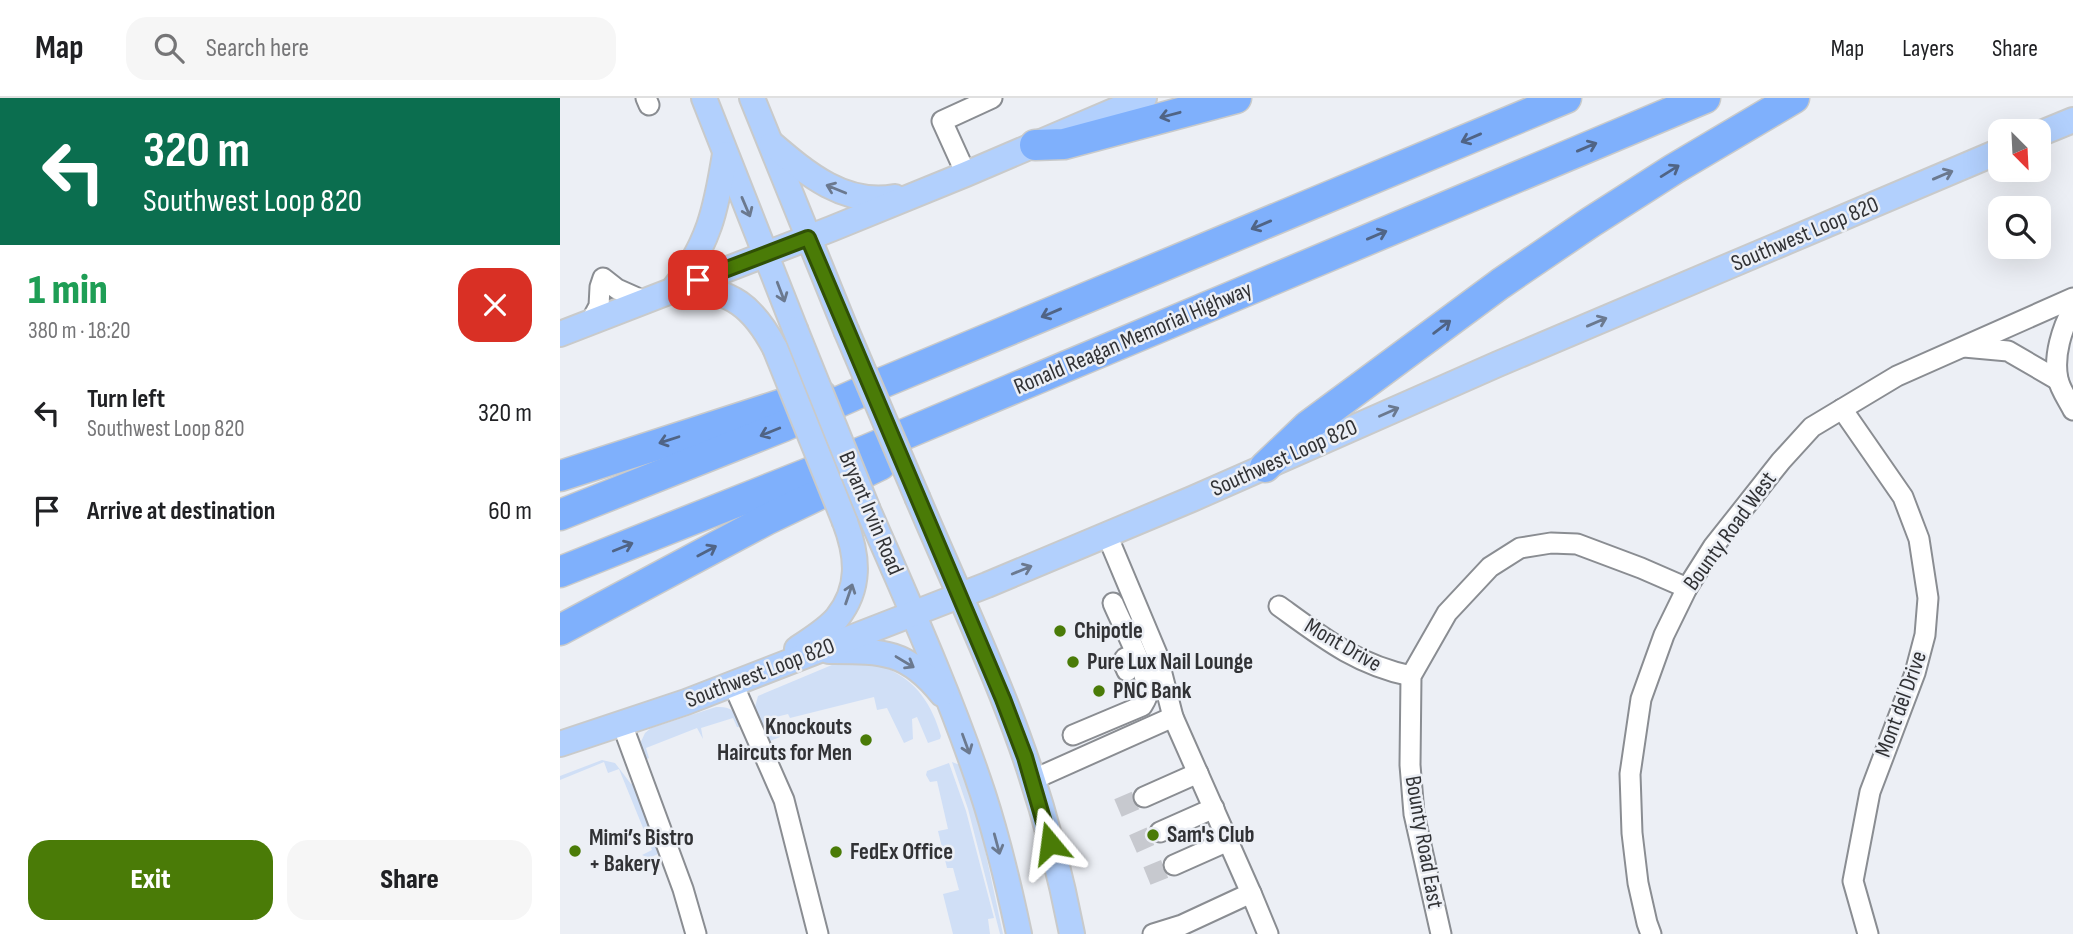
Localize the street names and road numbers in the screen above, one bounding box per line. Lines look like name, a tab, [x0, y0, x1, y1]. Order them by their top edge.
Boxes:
street label: Southwest Loop 820	[1727, 190, 1883, 278]
street label: Ronald Reagan Memorial Highway	[1010, 275, 1256, 401]
street label: Southwest Loop 820	[1206, 413, 1362, 503]
street label: Bryant Irvin Road	[832, 447, 910, 579]
street label: Bounty Road West	[1678, 466, 1782, 596]
street label: Mont Drive	[1300, 612, 1386, 678]
street label: Southwest Loop 820	[681, 632, 839, 714]
street label: Mont del Drive	[1869, 647, 1933, 761]
street label: Bounty Road East	[1399, 773, 1449, 911]

